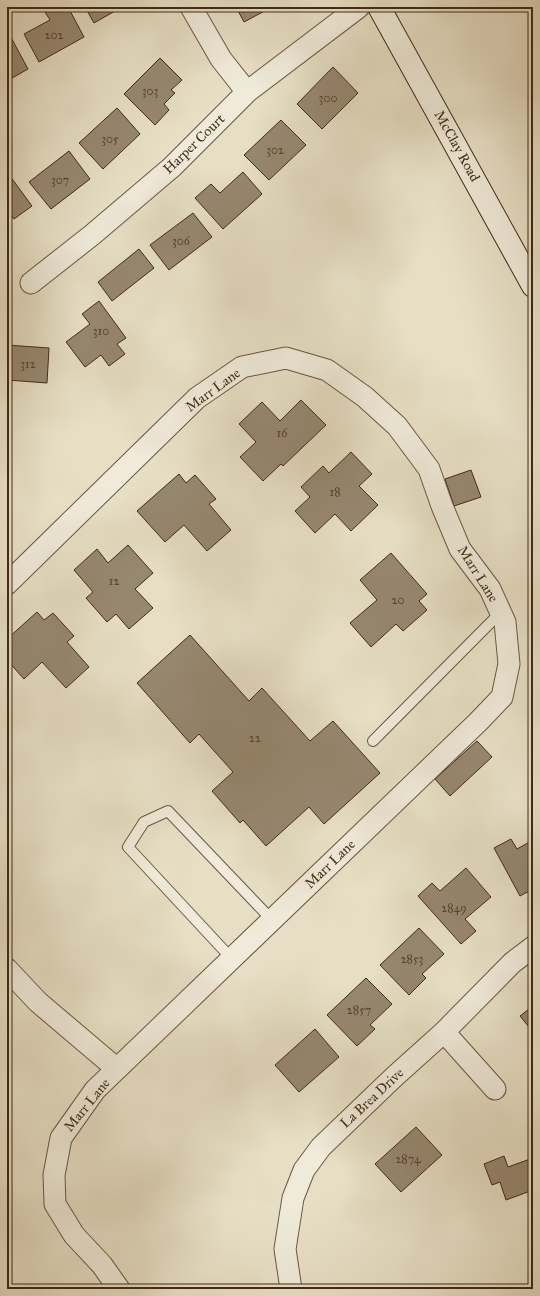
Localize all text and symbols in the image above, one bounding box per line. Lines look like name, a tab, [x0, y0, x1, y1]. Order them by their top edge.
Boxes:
house number: 202	[45, 28, 63, 42]
house number: 303	[142, 84, 158, 98]
house number: 300	[319, 91, 337, 105]
street label: McClay Road	[430, 107, 484, 185]
street label: Harper Court	[160, 111, 228, 177]
house number: 305	[101, 132, 119, 146]
house number: 302	[266, 143, 284, 157]
house number: 307	[51, 173, 69, 187]
house number: 306	[172, 234, 191, 248]
house number: 310	[93, 324, 109, 338]
house number: 312	[20, 357, 36, 371]
street label: Marr Lane	[182, 364, 244, 416]
house number: 16	[277, 426, 288, 440]
house number: 18	[329, 485, 341, 499]
street label: Marr Lane	[454, 543, 502, 606]
house number: 12	[109, 574, 119, 588]
house number: 20	[392, 593, 404, 607]
house number: 22	[249, 731, 261, 745]
street label: Marr Lane	[301, 836, 359, 892]
house number: 2849	[441, 901, 467, 915]
house number: 2853	[401, 952, 424, 966]
house number: 2857	[347, 1003, 371, 1017]
street label: La Brea Drive	[337, 1064, 407, 1132]
street label: Marr Lane	[60, 1075, 114, 1135]
house number: 2874	[395, 1152, 421, 1166]

